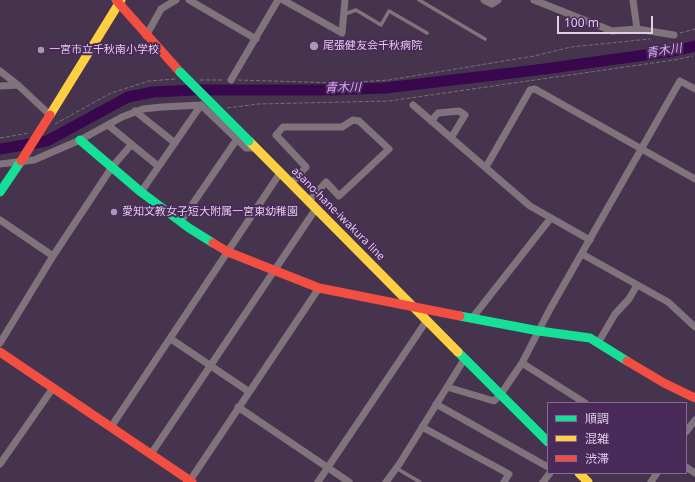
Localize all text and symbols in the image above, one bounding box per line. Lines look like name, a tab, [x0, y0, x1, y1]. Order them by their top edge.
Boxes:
scale bar	[559, 8, 655, 34]
text: 100 m	[564, 14, 599, 31]
place label: 尾張健友会千秋病院	[323, 39, 422, 53]
marker: 尾張健友会千秋病院	[308, 40, 320, 52]
water label: 青木川	[645, 41, 683, 61]
place label: 一宮市立千秋南小学校	[49, 43, 159, 57]
marker: 一宮市立千秋南小学校	[36, 45, 46, 55]
water label: 青木川	[325, 80, 361, 96]
street label: asano-hane-iwakura line	[289, 165, 387, 263]
place label: 愛知文教女子短大附属一宮東幼稚園	[122, 205, 298, 219]
marker: 愛知文教女子短大附属一宮東幼稚園	[109, 207, 119, 217]
legend	[547, 402, 687, 474]
text: 順調	[585, 410, 609, 427]
text: 混雑	[585, 430, 609, 447]
text: 渋滞	[585, 450, 609, 467]

